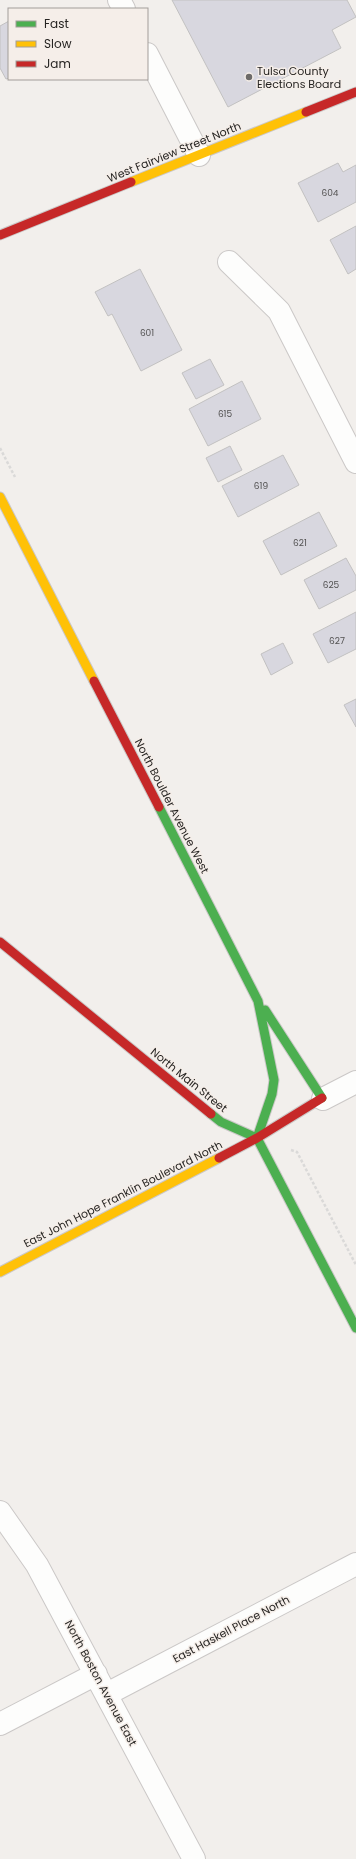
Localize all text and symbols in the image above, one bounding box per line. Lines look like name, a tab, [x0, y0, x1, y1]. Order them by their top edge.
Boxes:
legend	[8, 8, 148, 80]
text: Fast	[44, 15, 69, 32]
text: Slow	[44, 35, 72, 52]
text: Jam	[44, 55, 71, 72]
place label: Tulsa County Elections Board	[257, 63, 341, 92]
marker: Tulsa County Elections Board	[244, 72, 254, 82]
street label: West Fairview Street North	[105, 118, 243, 186]
house number: 604	[321, 187, 339, 199]
house number: 601	[140, 327, 154, 339]
house number: 615	[218, 408, 232, 420]
house number: 619	[254, 480, 268, 492]
house number: 621	[293, 537, 307, 549]
house number: 625	[323, 579, 340, 591]
house number: 627	[329, 635, 345, 647]
street label: North Boulder Avenue West	[131, 736, 213, 876]
street label: North Main Street	[147, 1044, 231, 1116]
street label: East John Hope Franklin Boulevard North	[21, 1137, 225, 1251]
street label: East Haskell Place North	[170, 1591, 292, 1667]
street label: North Boston Avenue East	[61, 1617, 141, 1749]

